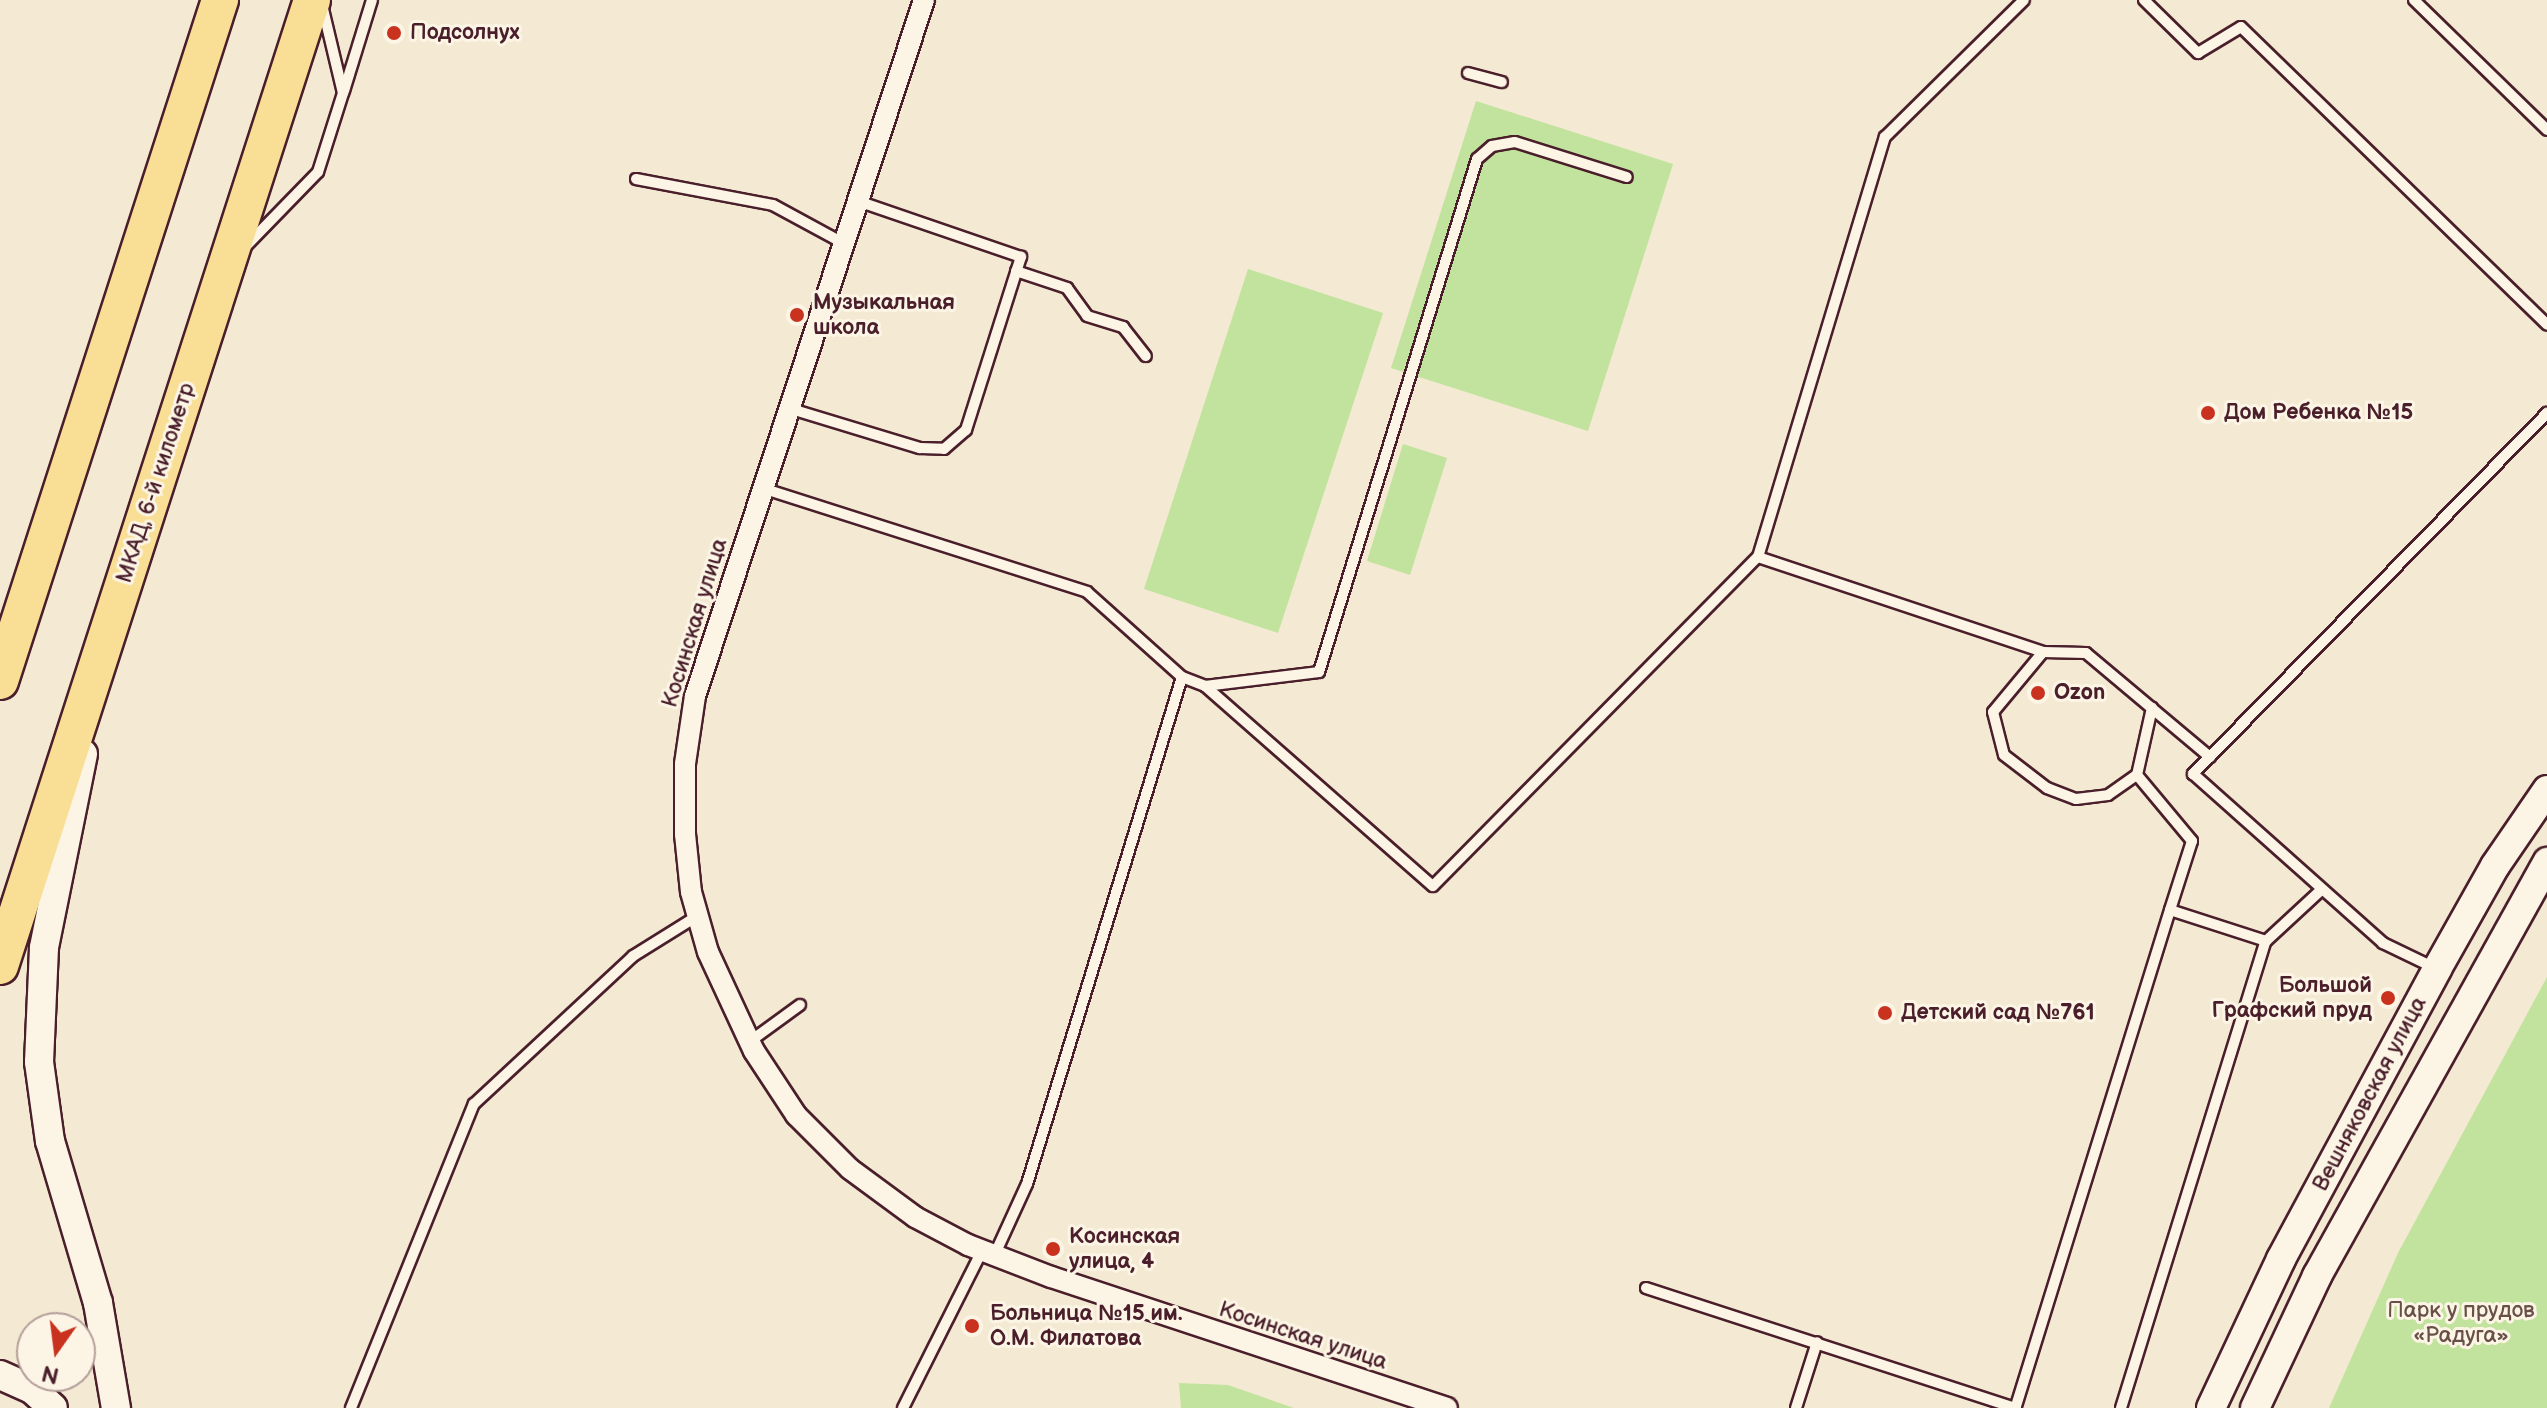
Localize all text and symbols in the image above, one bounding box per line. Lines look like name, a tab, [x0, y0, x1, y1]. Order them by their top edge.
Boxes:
place label: Подсолнух	[410, 20, 520, 46]
marker: Подсолнух	[385, 24, 403, 42]
place label: Музыкальная школа	[813, 289, 955, 340]
marker: Музыкальная школа	[788, 306, 806, 324]
street label: МКАД, 6-й километр	[111, 380, 201, 586]
place label: Дом Ребенка №15	[2224, 400, 2413, 426]
marker: Дом Ребенка №15	[2199, 404, 2217, 422]
street label: Косинская улица	[657, 535, 733, 711]
place label: Ozon	[2054, 680, 2105, 706]
marker: Ozon	[2029, 684, 2047, 702]
place label: Большой Графский пруд	[2211, 972, 2372, 1024]
marker: Большой Графский пруд	[2379, 989, 2397, 1007]
street label: Вешняковская улица	[2308, 992, 2432, 1196]
place label: Детский сад №761	[1901, 1000, 2095, 1026]
marker: Детский сад №761	[1876, 1004, 1894, 1022]
place label: Косинская улица, 4	[1069, 1223, 1180, 1274]
marker: Косинская улица, 4	[1044, 1240, 1062, 1258]
street label: Косинская улица	[1216, 1296, 1390, 1376]
park label: Парк у прудов «Радуга»	[2387, 1297, 2535, 1348]
place label: Больница №15 им. О.М. Филатова	[990, 1300, 1183, 1352]
north arrow	[16, 1312, 96, 1392]
marker: Больница №15 им. О.М. Филатова	[961, 1315, 983, 1337]
text: N	[39, 1359, 62, 1389]

